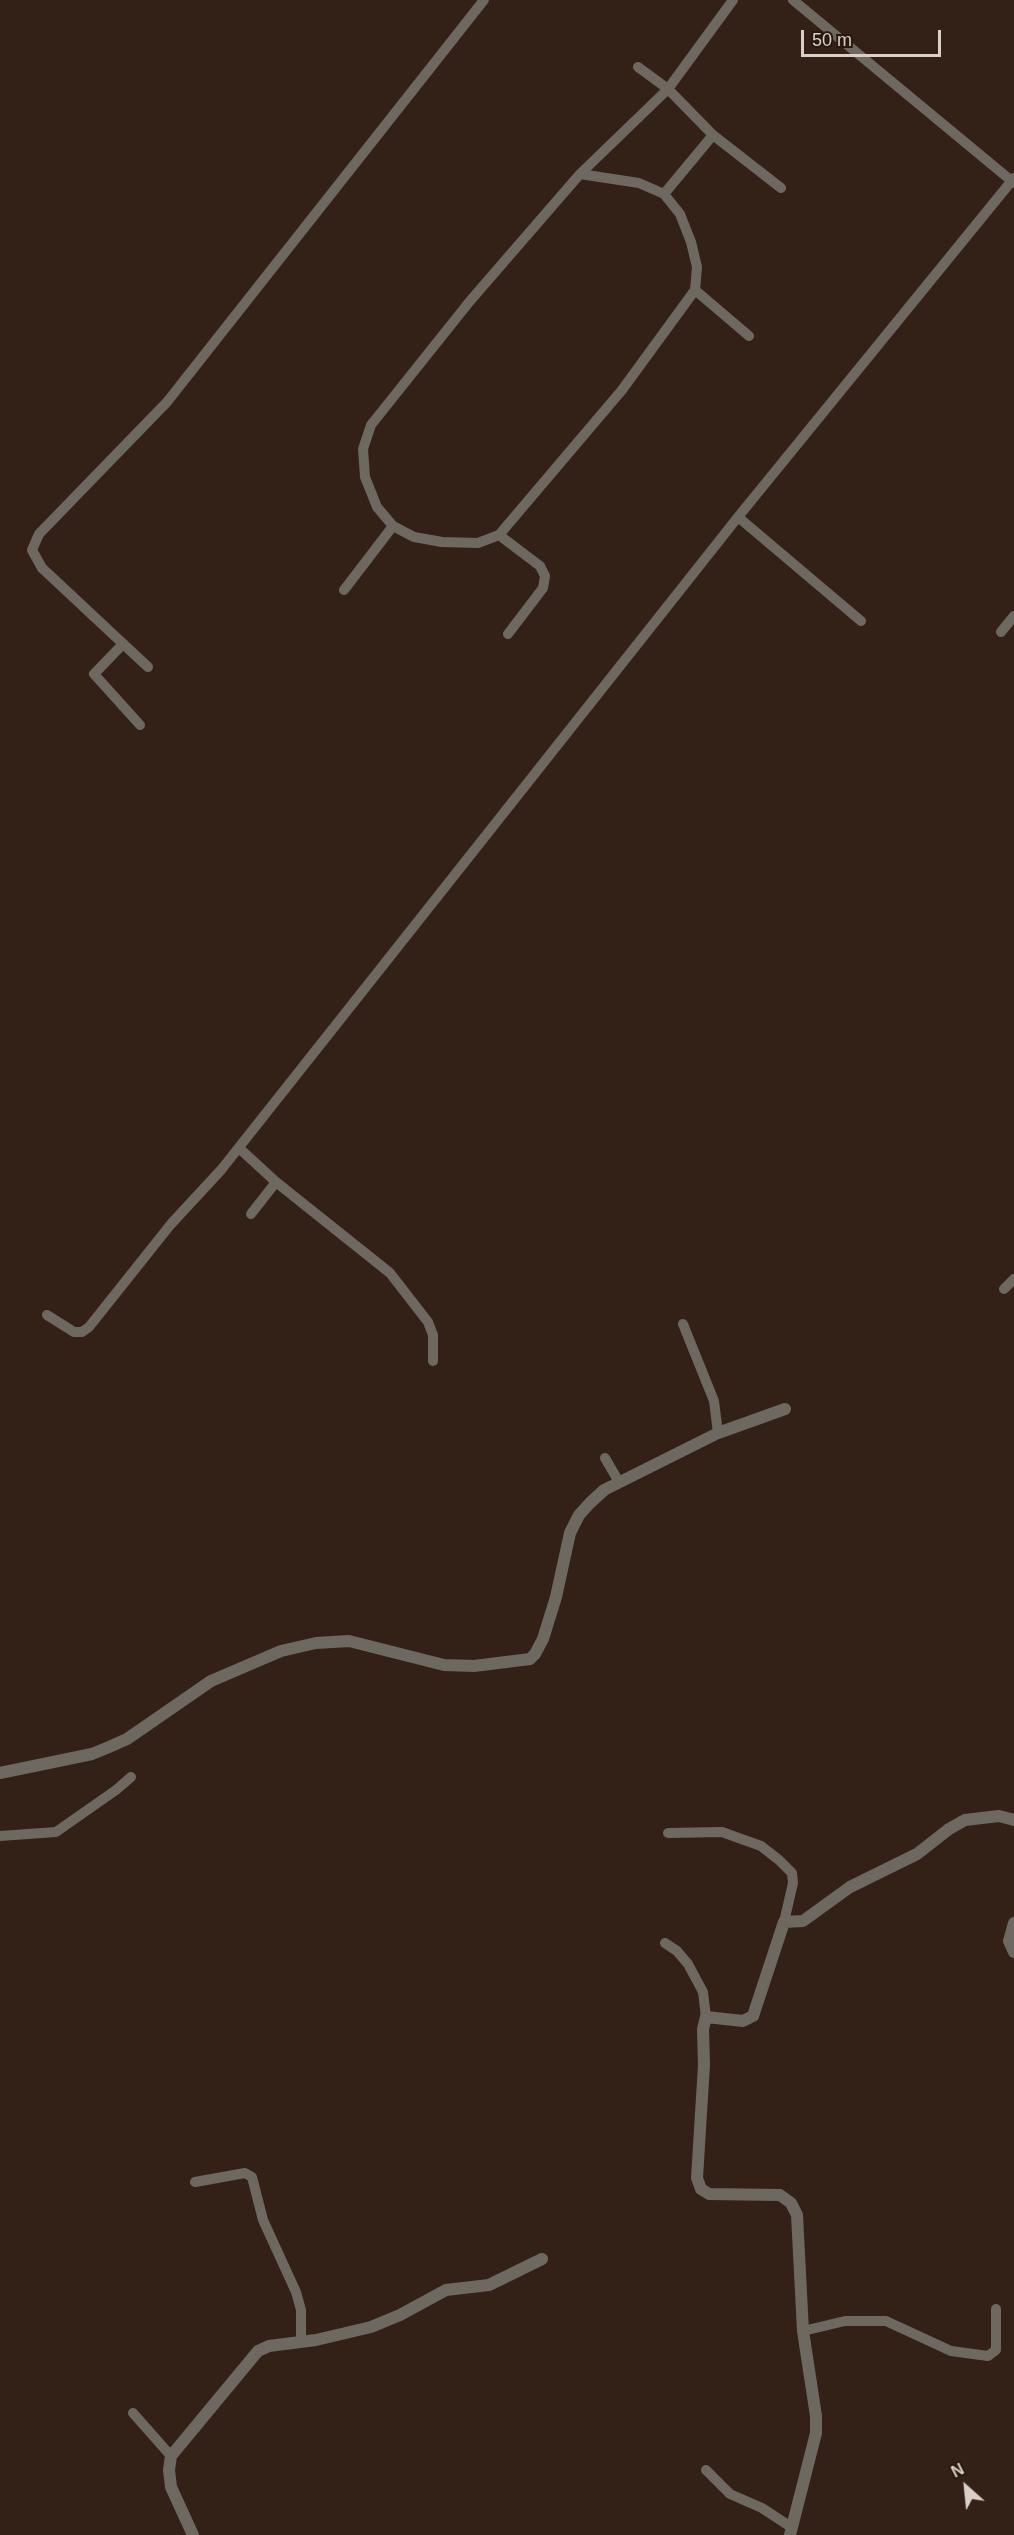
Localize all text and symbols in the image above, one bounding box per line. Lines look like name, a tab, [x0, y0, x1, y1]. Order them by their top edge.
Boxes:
scale bar	[804, 18, 944, 56]
text: 50 m	[812, 30, 852, 50]
north arrow	[936, 2457, 996, 2517]
text: N	[949, 2460, 967, 2481]

